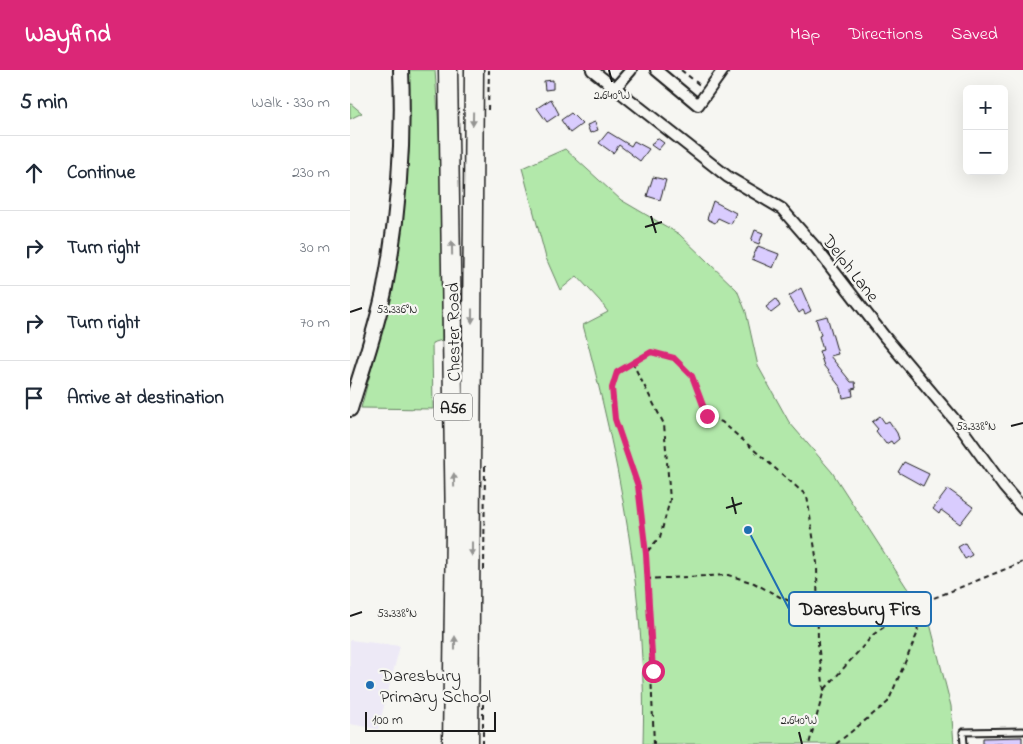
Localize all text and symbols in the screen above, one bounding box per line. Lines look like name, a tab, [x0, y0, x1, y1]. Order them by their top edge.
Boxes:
text: Wayfind	[25, 18, 111, 53]
text: Map	[790, 22, 820, 48]
text: Directions	[848, 22, 923, 48]
text: Saved	[951, 22, 998, 48]
map controls	[963, 85, 1008, 175]
button: +	[963, 85, 1008, 130]
text: 2.640°W	[594, 87, 630, 105]
text: 5 min	[20, 88, 68, 118]
text: Walk · 330 m	[251, 91, 330, 115]
one-way arrow	[469, 111, 477, 127]
button: −	[963, 130, 1008, 175]
icon: ahead	[20, 159, 48, 187]
text: Continue	[67, 160, 135, 187]
text: 230 m	[292, 161, 330, 185]
street label: Delph Lane	[814, 229, 885, 309]
icon: right	[20, 234, 48, 262]
text: Turn right	[67, 235, 140, 262]
text: 30 m	[300, 236, 330, 260]
one-way arrow	[448, 240, 456, 256]
street label: Chester Road	[441, 282, 469, 382]
text: 53.336°N	[377, 301, 417, 319]
one-way arrow	[468, 308, 476, 324]
icon: right	[20, 309, 48, 337]
text: Turn right	[67, 310, 140, 337]
text: 70 m	[300, 311, 330, 335]
icon: arrive	[20, 384, 48, 412]
text: Arrive at destination	[67, 385, 224, 412]
road number: A56	[434, 394, 472, 421]
route end	[696, 405, 719, 428]
text: 53.338°N	[956, 418, 996, 436]
one-way arrow	[450, 472, 458, 488]
one-way arrow	[468, 541, 476, 557]
callout: Daresbury Firs	[789, 592, 931, 626]
text: Daresbury Firs	[798, 597, 921, 626]
text: 53.338°N	[377, 605, 417, 623]
one-way arrow	[451, 635, 459, 651]
route start	[642, 660, 665, 683]
place label: Daresbury Primary School	[379, 664, 491, 711]
marker: Daresbury Primary School	[364, 679, 376, 691]
scale bar	[365, 709, 496, 732]
text: 100 m	[372, 710, 403, 731]
text: 2.640°W	[781, 712, 817, 730]

